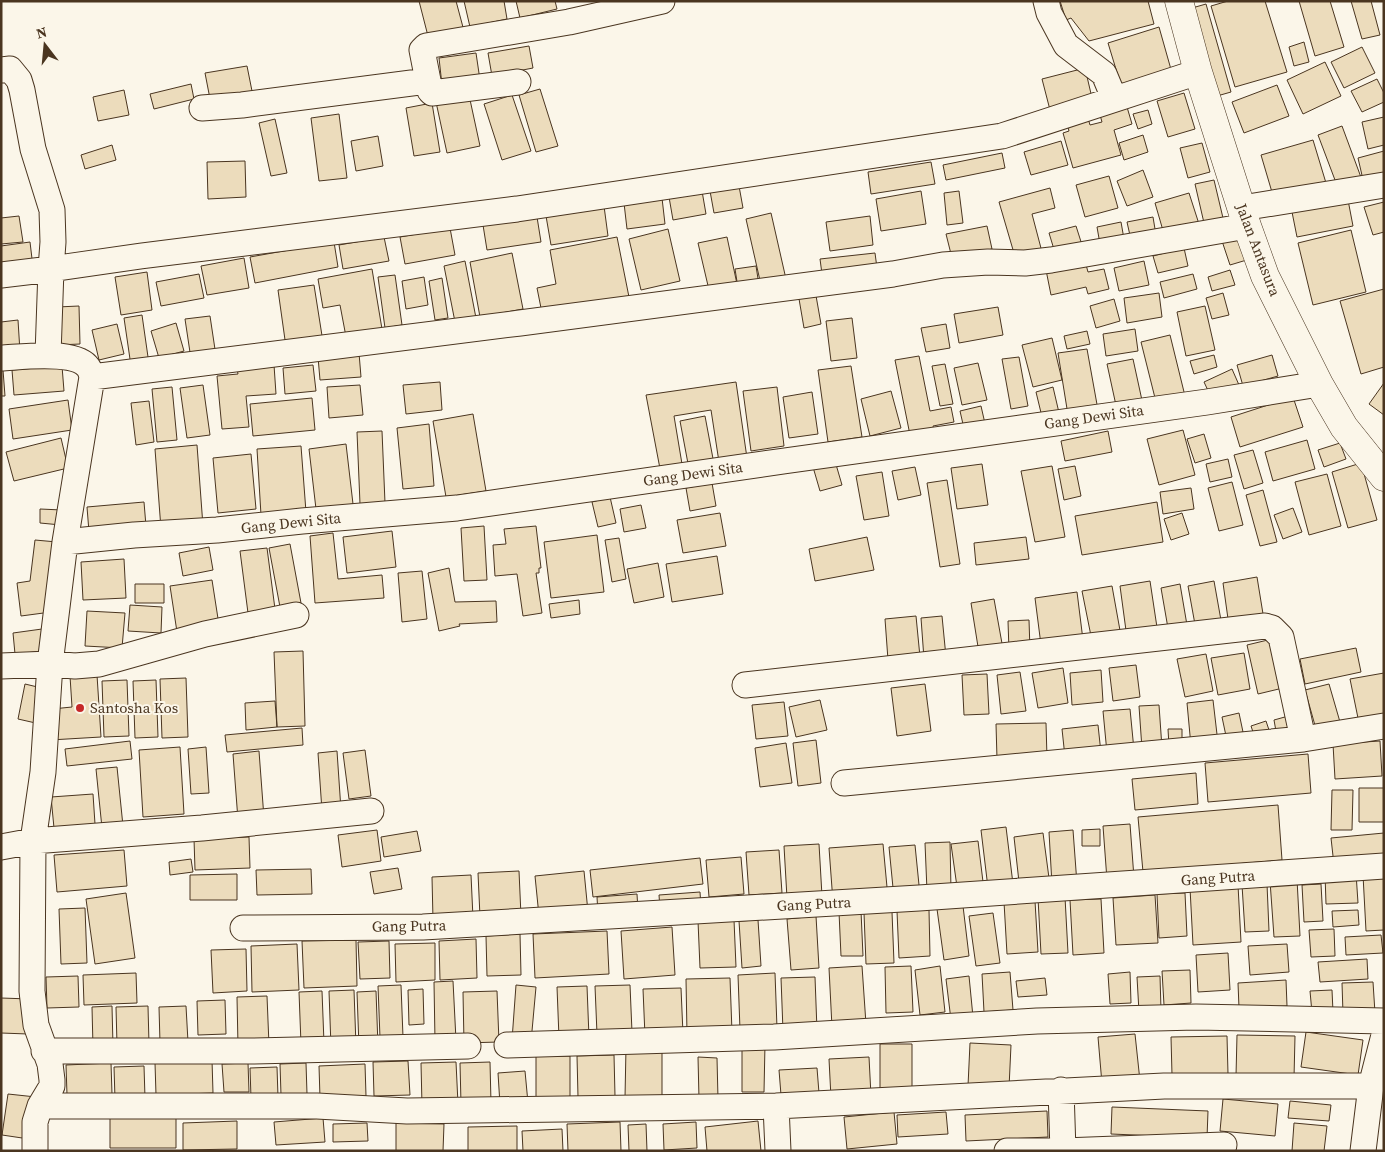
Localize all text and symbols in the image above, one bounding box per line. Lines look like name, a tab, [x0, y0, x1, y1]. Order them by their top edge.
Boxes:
north arrow	[20, 20, 70, 70]
text: N	[34, 21, 49, 44]
street label: Jalan Antasura	[1231, 199, 1286, 300]
street label: Gang Dewi Sita	[1043, 399, 1145, 434]
street label: Gang Dewi Sita	[642, 456, 744, 491]
street label: Gang Dewi Sita	[240, 507, 342, 538]
place label: Santosha Kos	[90, 697, 178, 718]
marker: Santosha Kos	[74, 702, 86, 714]
street label: Gang Putra	[1180, 864, 1256, 891]
street label: Gang Putra	[776, 891, 852, 916]
street label: Gang Putra	[372, 914, 447, 937]

